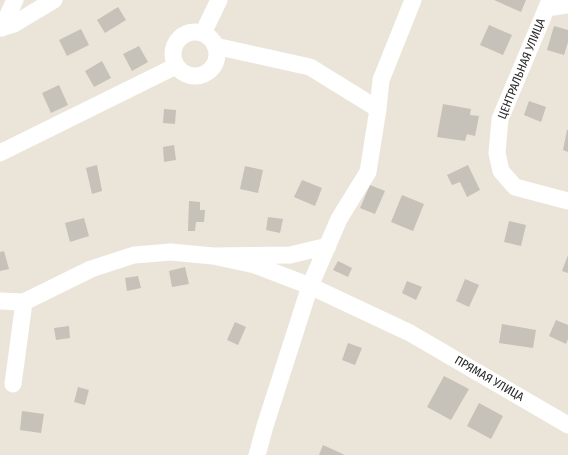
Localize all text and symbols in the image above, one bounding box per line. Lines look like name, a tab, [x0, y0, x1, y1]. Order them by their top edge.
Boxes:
street label: ЦЕНТРАЛЬНАЯ УЛИЦА	[495, 17, 549, 121]
street label: ПРЯМАЯ УЛИЦА	[452, 353, 526, 405]

